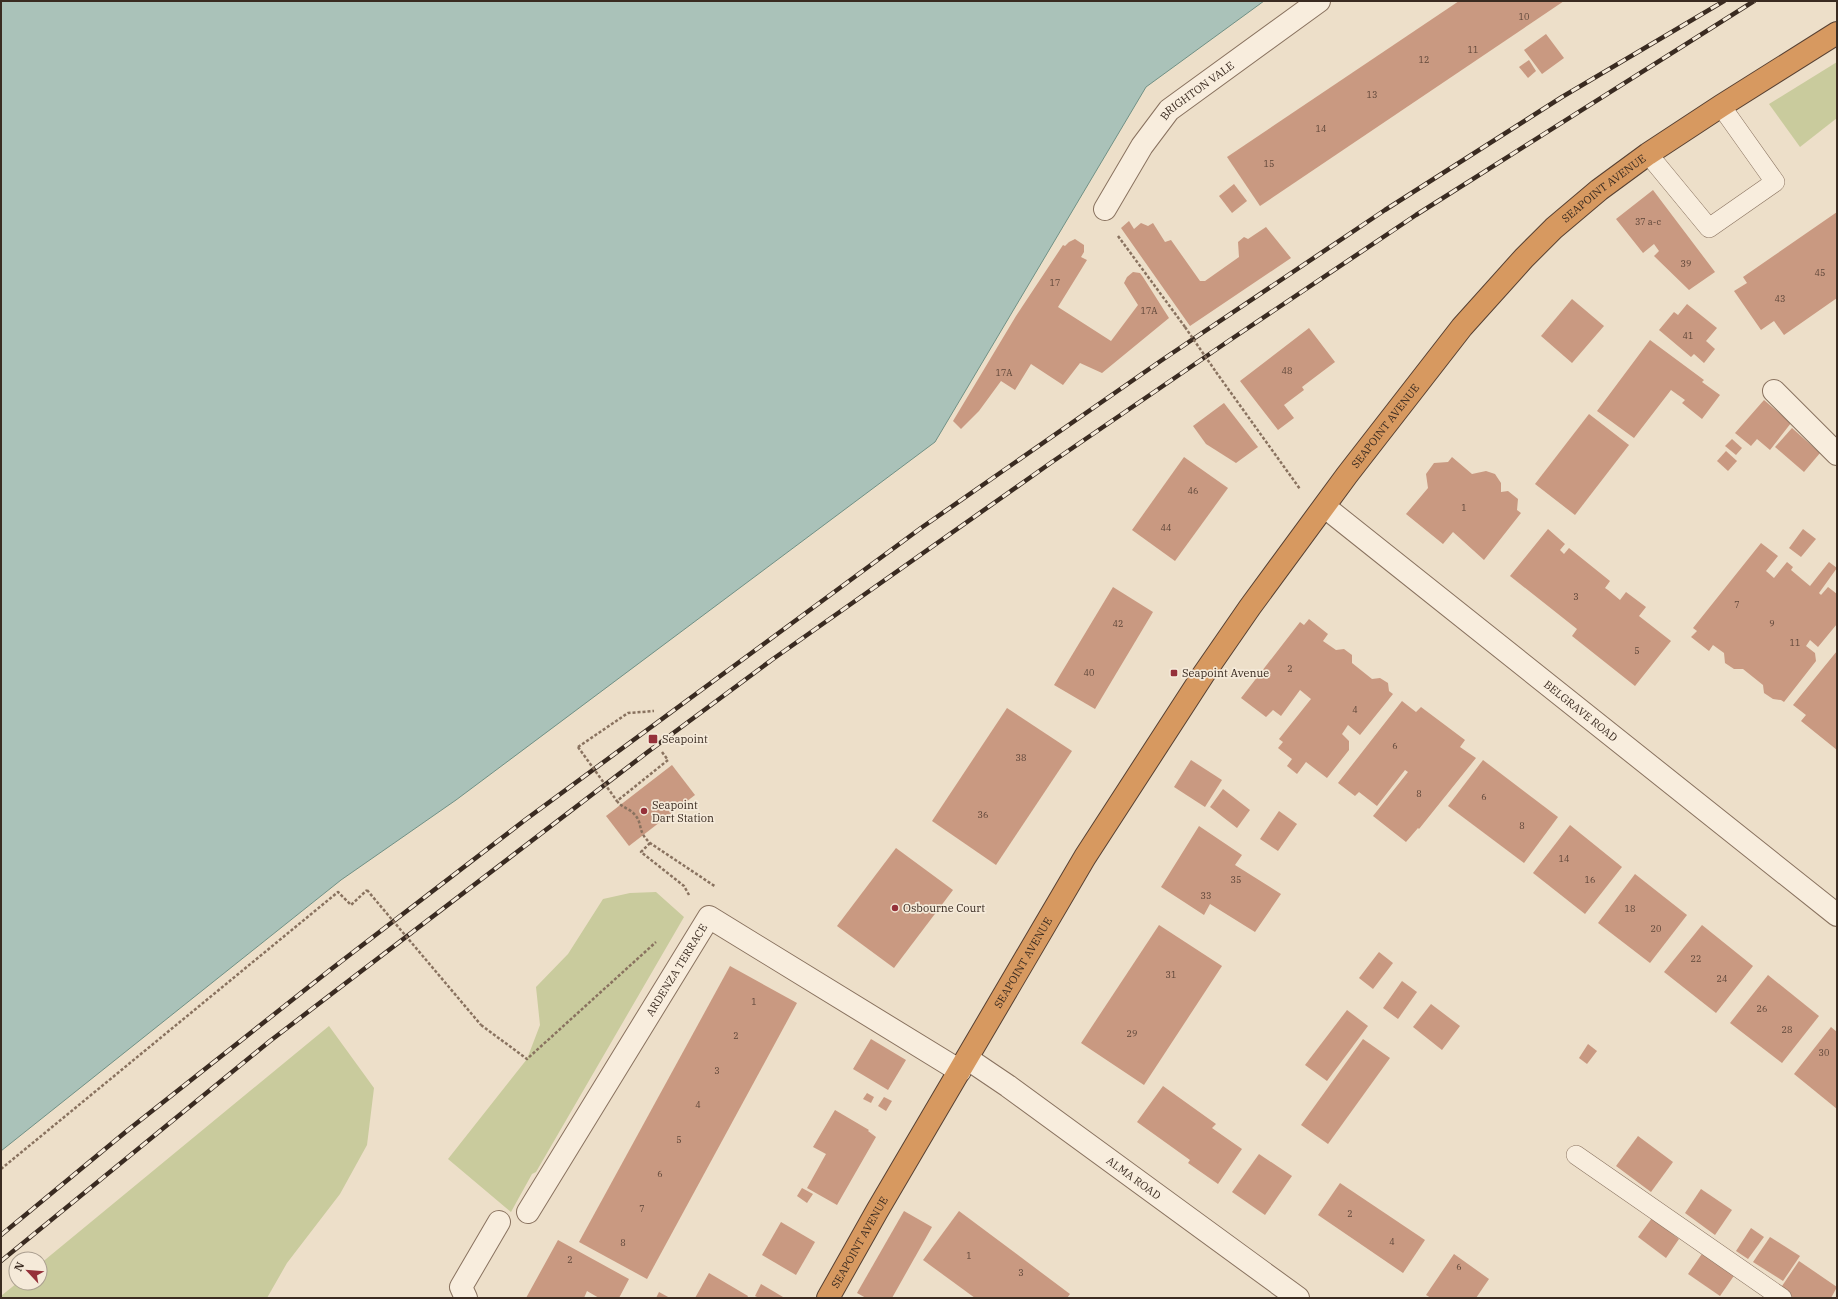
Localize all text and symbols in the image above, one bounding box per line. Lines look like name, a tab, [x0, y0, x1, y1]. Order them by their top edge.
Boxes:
house number: 10	[1519, 11, 1529, 22]
house number: 11	[1468, 44, 1478, 55]
house number: 12	[1419, 54, 1429, 65]
street label: BRIGHTON VALE	[1157, 58, 1237, 123]
house number: 13	[1367, 89, 1377, 100]
house number: 14	[1316, 123, 1326, 134]
street label: SEAPOINT AVENUE	[1559, 151, 1648, 226]
house number: 15	[1264, 158, 1274, 169]
house number: 37 a-c	[1635, 216, 1661, 227]
house number: 39	[1681, 258, 1691, 269]
house number: 45	[1815, 267, 1825, 278]
house number: 17	[1050, 277, 1060, 288]
house number: 43	[1775, 293, 1785, 304]
house number: 17A	[1141, 305, 1158, 316]
house number: 41	[1683, 330, 1693, 341]
house number: 48	[1282, 365, 1292, 376]
house number: 17A	[996, 367, 1013, 378]
street label: SEAPOINT AVENUE	[1348, 381, 1422, 471]
house number: 46	[1188, 485, 1198, 496]
house number: 1	[1461, 502, 1467, 513]
house number: 44	[1161, 522, 1171, 533]
house number: 3	[1573, 591, 1579, 602]
house number: 7	[1734, 599, 1740, 610]
house number: 42	[1113, 618, 1123, 629]
house number: 9	[1769, 618, 1775, 629]
house number: 11	[1790, 637, 1800, 648]
house number: 5	[1634, 645, 1640, 656]
house number: 2	[1287, 663, 1293, 674]
place label: Seapoint Avenue	[1182, 666, 1269, 680]
house number: 40	[1084, 667, 1094, 678]
marker: Seapoint Avenue	[1169, 668, 1179, 678]
street label: BELGRAVE ROAD	[1541, 677, 1621, 745]
house number: 4	[1352, 704, 1358, 715]
place label: Seapoint	[662, 732, 708, 746]
marker: Seapoint	[647, 733, 659, 745]
house number: 6	[1392, 740, 1398, 751]
house number: 38	[1016, 752, 1026, 763]
house number: 8	[1416, 788, 1422, 799]
house number: 6	[1481, 791, 1487, 802]
place label: Seapoint Dart Station	[652, 798, 714, 825]
marker: Seapoint Dart Station	[639, 806, 649, 816]
house number: 36	[978, 809, 988, 820]
house number: 8	[1519, 820, 1525, 831]
house number: 14	[1559, 853, 1569, 864]
house number: 35	[1231, 874, 1241, 885]
house number: 16	[1585, 874, 1595, 885]
house number: 33	[1201, 890, 1211, 901]
place label: Osbourne Court	[903, 901, 985, 915]
marker: Osbourne Court	[890, 903, 900, 913]
house number: 18	[1625, 903, 1635, 914]
street label: SEAPOINT AVENUE	[991, 915, 1055, 1011]
street label: ARDENZA TERRACE	[643, 921, 710, 1019]
house number: 20	[1651, 923, 1661, 934]
house number: 22	[1691, 953, 1701, 964]
house number: 31	[1166, 969, 1176, 980]
house number: 24	[1717, 973, 1727, 984]
house number: 1	[751, 996, 757, 1007]
house number: 26	[1757, 1003, 1767, 1014]
house number: 28	[1782, 1024, 1792, 1035]
house number: 29	[1127, 1028, 1137, 1039]
house number: 2	[733, 1030, 739, 1041]
house number: 30	[1819, 1047, 1829, 1058]
house number: 3	[714, 1065, 720, 1076]
house number: 4	[695, 1099, 701, 1110]
house number: 5	[676, 1134, 682, 1145]
street label: ALMA ROAD	[1104, 1153, 1164, 1203]
house number: 6	[657, 1168, 663, 1179]
street label: SEAPOINT AVENUE	[828, 1194, 891, 1291]
house number: 7	[639, 1203, 645, 1214]
house number: 2	[1347, 1208, 1353, 1219]
house number: 4	[1389, 1236, 1395, 1247]
house number: 8	[620, 1237, 626, 1248]
house number: 1	[966, 1250, 972, 1261]
north arrow	[8, 1251, 48, 1291]
house number: 2	[567, 1254, 573, 1265]
text: N	[11, 1259, 27, 1274]
house number: 6	[1456, 1261, 1462, 1272]
house number: 3	[1018, 1267, 1024, 1278]

